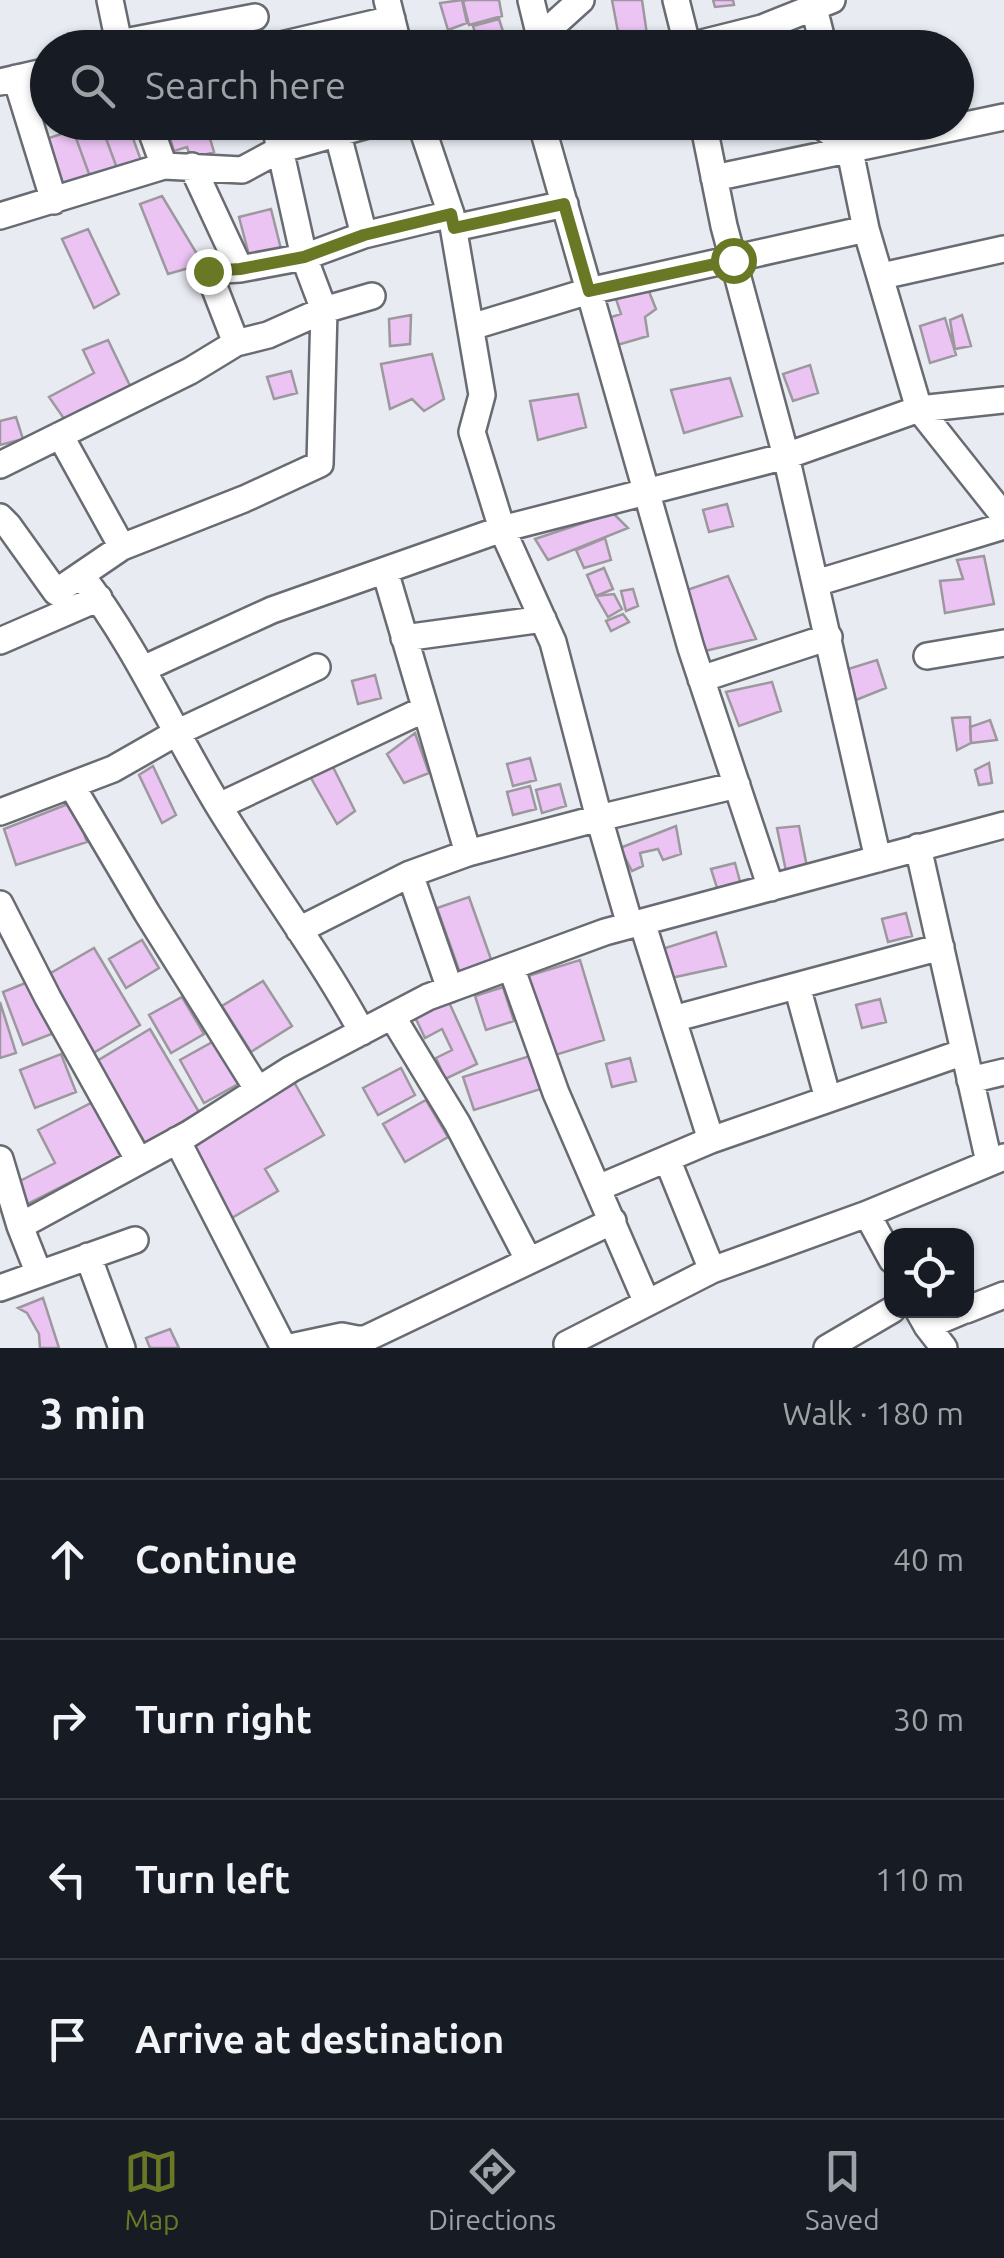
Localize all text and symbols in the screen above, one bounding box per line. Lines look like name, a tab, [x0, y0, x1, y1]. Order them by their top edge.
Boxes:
search box	[30, 30, 974, 140]
icon: search	[65, 58, 120, 113]
text: Search here	[145, 64, 346, 106]
route start	[711, 238, 757, 284]
route end	[186, 249, 232, 295]
map controls	[884, 1228, 974, 1318]
button: locate	[884, 1228, 974, 1318]
text: 3 min	[40, 1390, 146, 1437]
text: Walk · 180 m	[782, 1395, 964, 1431]
icon: ahead	[40, 1532, 95, 1587]
text: Continue	[135, 1538, 297, 1580]
text: 40 m	[893, 1541, 964, 1577]
icon: right	[40, 1692, 95, 1747]
text: Turn right	[135, 1698, 312, 1740]
text: 30 m	[893, 1701, 964, 1737]
icon: left	[40, 1852, 95, 1907]
text: Turn left	[135, 1858, 290, 1900]
text: 110 m	[875, 1861, 964, 1897]
icon: arrive	[40, 2012, 95, 2067]
text: Arrive at destination	[135, 2018, 504, 2060]
tab: Map	[124, 2144, 180, 2235]
tab: Directions	[428, 2144, 556, 2235]
tab: Saved	[805, 2144, 880, 2235]

